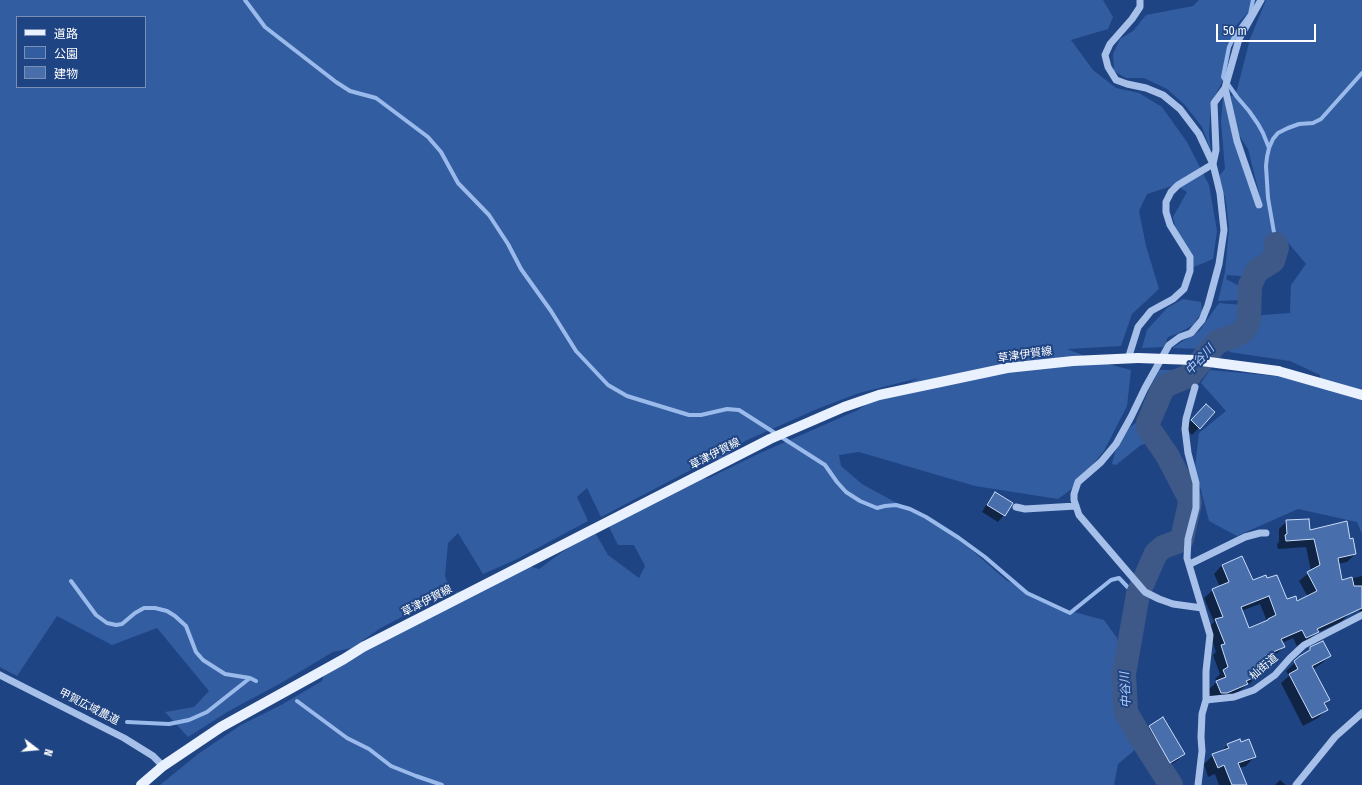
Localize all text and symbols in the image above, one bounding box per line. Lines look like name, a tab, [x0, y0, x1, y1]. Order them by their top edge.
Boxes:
legend	[16, 16, 146, 88]
scale bar	[1218, 16, 1318, 42]
text: 50 m	[1223, 24, 1247, 38]
text: 道路	[54, 27, 78, 41]
text: 公園	[54, 47, 78, 61]
text: 建物	[54, 67, 78, 81]
water label: 中谷川	[1182, 342, 1218, 378]
street label: 草津伊賀線	[997, 345, 1053, 365]
street label: 草津伊賀線	[688, 436, 742, 472]
street label: 草津伊賀線	[400, 583, 454, 619]
street label: 杣街道	[1247, 651, 1281, 683]
water label: 中谷川	[1118, 672, 1134, 708]
street label: 甲賀広域農道	[57, 686, 121, 728]
north arrow	[16, 729, 56, 769]
text: N	[41, 747, 55, 757]

